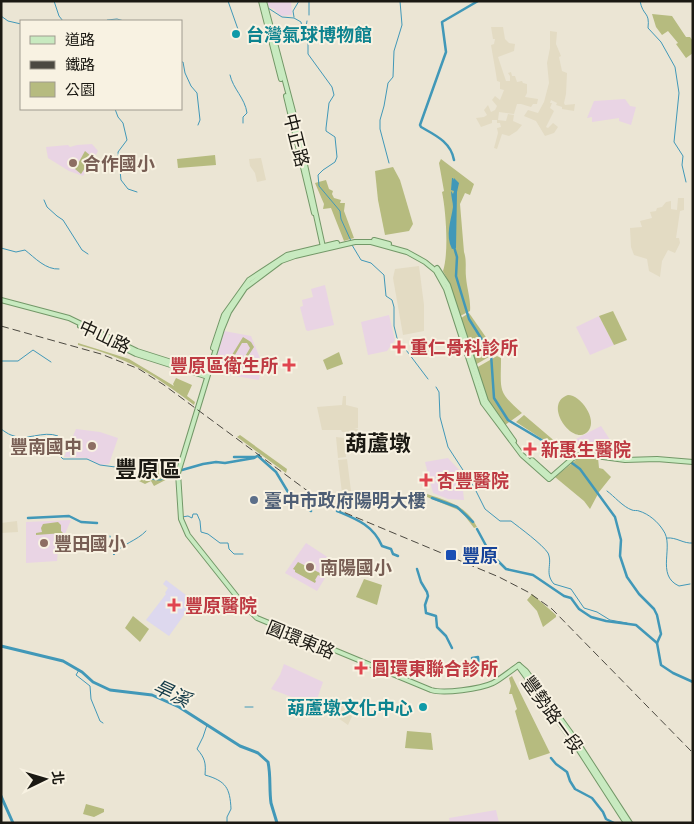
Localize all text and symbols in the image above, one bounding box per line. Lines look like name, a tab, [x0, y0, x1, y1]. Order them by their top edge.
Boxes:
legend	[20, 20, 182, 110]
place label: 台灣氣球博物館	[246, 22, 372, 46]
marker: 台灣氣球博物館	[230, 28, 242, 40]
text: 道路	[65, 29, 95, 49]
text: 鐵路	[65, 54, 95, 74]
text: 公園	[65, 79, 95, 99]
street label: 中正路	[279, 111, 315, 169]
place label: 合作國小	[83, 151, 155, 175]
marker: 合作國小	[67, 157, 79, 169]
street label: 中山路	[75, 314, 135, 358]
place label: 重仁骨科診所	[410, 335, 518, 359]
marker: 重仁骨科診所	[392, 340, 406, 354]
place label: 豐原區衛生所	[170, 353, 278, 377]
marker: 豐原區衛生所	[282, 358, 296, 372]
district label: 葫蘆墩	[345, 427, 411, 457]
place label: 豐南國中	[10, 434, 82, 458]
place label: 新惠生醫院	[541, 437, 631, 461]
marker: 豐南國中	[86, 440, 98, 452]
marker: 新惠生醫院	[523, 442, 537, 456]
district label: 豐原區	[115, 453, 181, 483]
place label: 杏豐醫院	[437, 468, 509, 492]
marker: 杏豐醫院	[419, 473, 433, 487]
place label: 臺中市政府陽明大樓	[264, 488, 426, 512]
marker: 臺中市政府陽明大樓	[248, 494, 260, 506]
place label: 豐田國小	[54, 531, 126, 555]
marker: 豐田國小	[38, 537, 50, 549]
place label: 豐原	[462, 543, 498, 567]
marker: 豐原	[444, 548, 458, 562]
place label: 南陽國小	[320, 555, 392, 579]
marker: 南陽國小	[304, 561, 316, 573]
place label: 豐原醫院	[185, 593, 257, 617]
marker: 豐原醫院	[167, 598, 181, 612]
street label: 圓環東路	[263, 614, 339, 664]
place label: 圓環東聯合診所	[372, 656, 498, 680]
marker: 圓環東聯合診所	[354, 661, 368, 675]
street label: 豐勢路一段	[517, 671, 589, 757]
water label: 旱溪	[149, 673, 197, 714]
place label: 葫蘆墩文化中心	[287, 695, 413, 719]
marker: 葫蘆墩文化中心	[417, 701, 429, 713]
north arrow	[20, 754, 70, 804]
text: 北	[48, 770, 69, 786]

